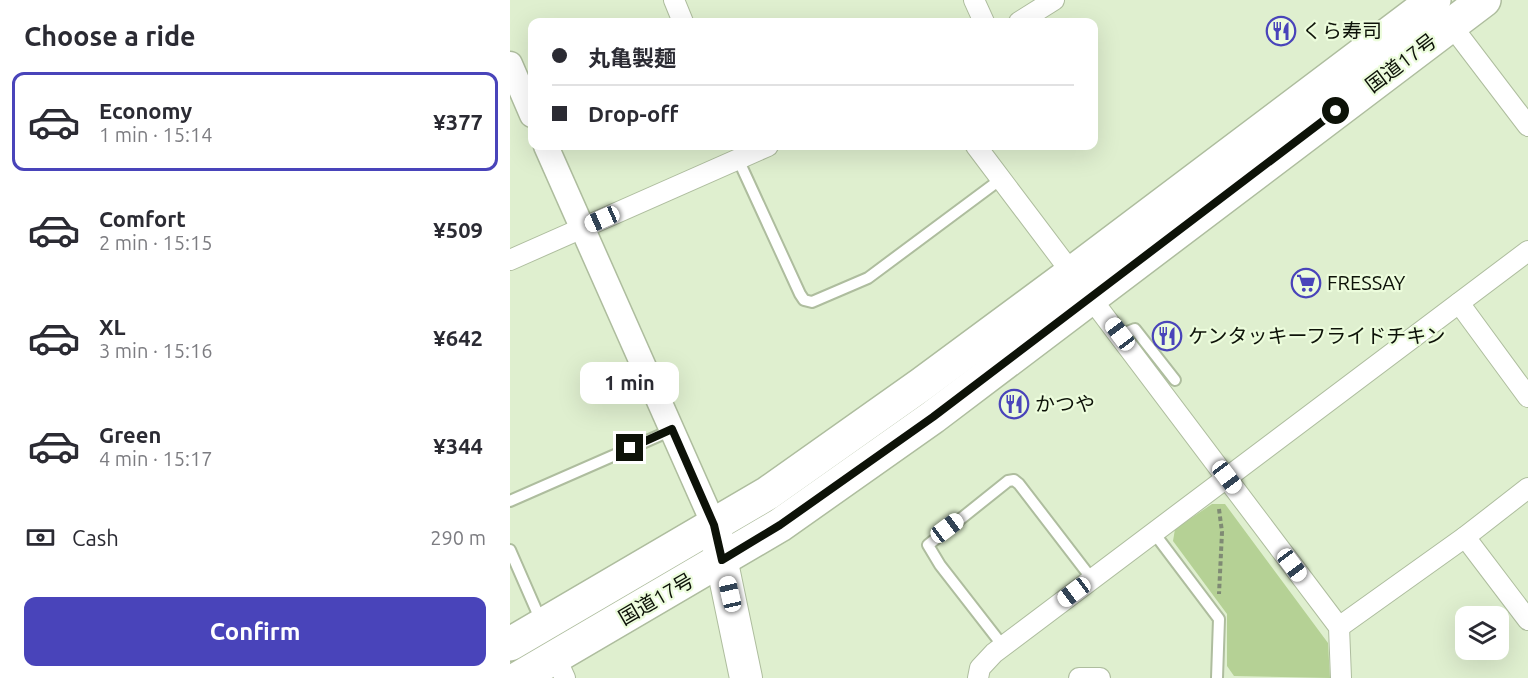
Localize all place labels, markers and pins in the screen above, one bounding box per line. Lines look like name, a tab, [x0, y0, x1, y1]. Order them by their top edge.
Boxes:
restaurant icon: くら寿司	[1265, 15, 1297, 47]
place label: くら寿司	[1302, 19, 1382, 42]
supermarket icon: FRESSAY	[1290, 267, 1322, 299]
place label: FRESSAY	[1327, 271, 1406, 294]
restaurant icon: ケンタッキーフライドチキン	[1151, 320, 1183, 352]
place label: ケンタッキーフライドチキン	[1188, 324, 1446, 347]
restaurant icon: かつや	[998, 388, 1030, 420]
place label: かつや	[1035, 392, 1095, 415]

